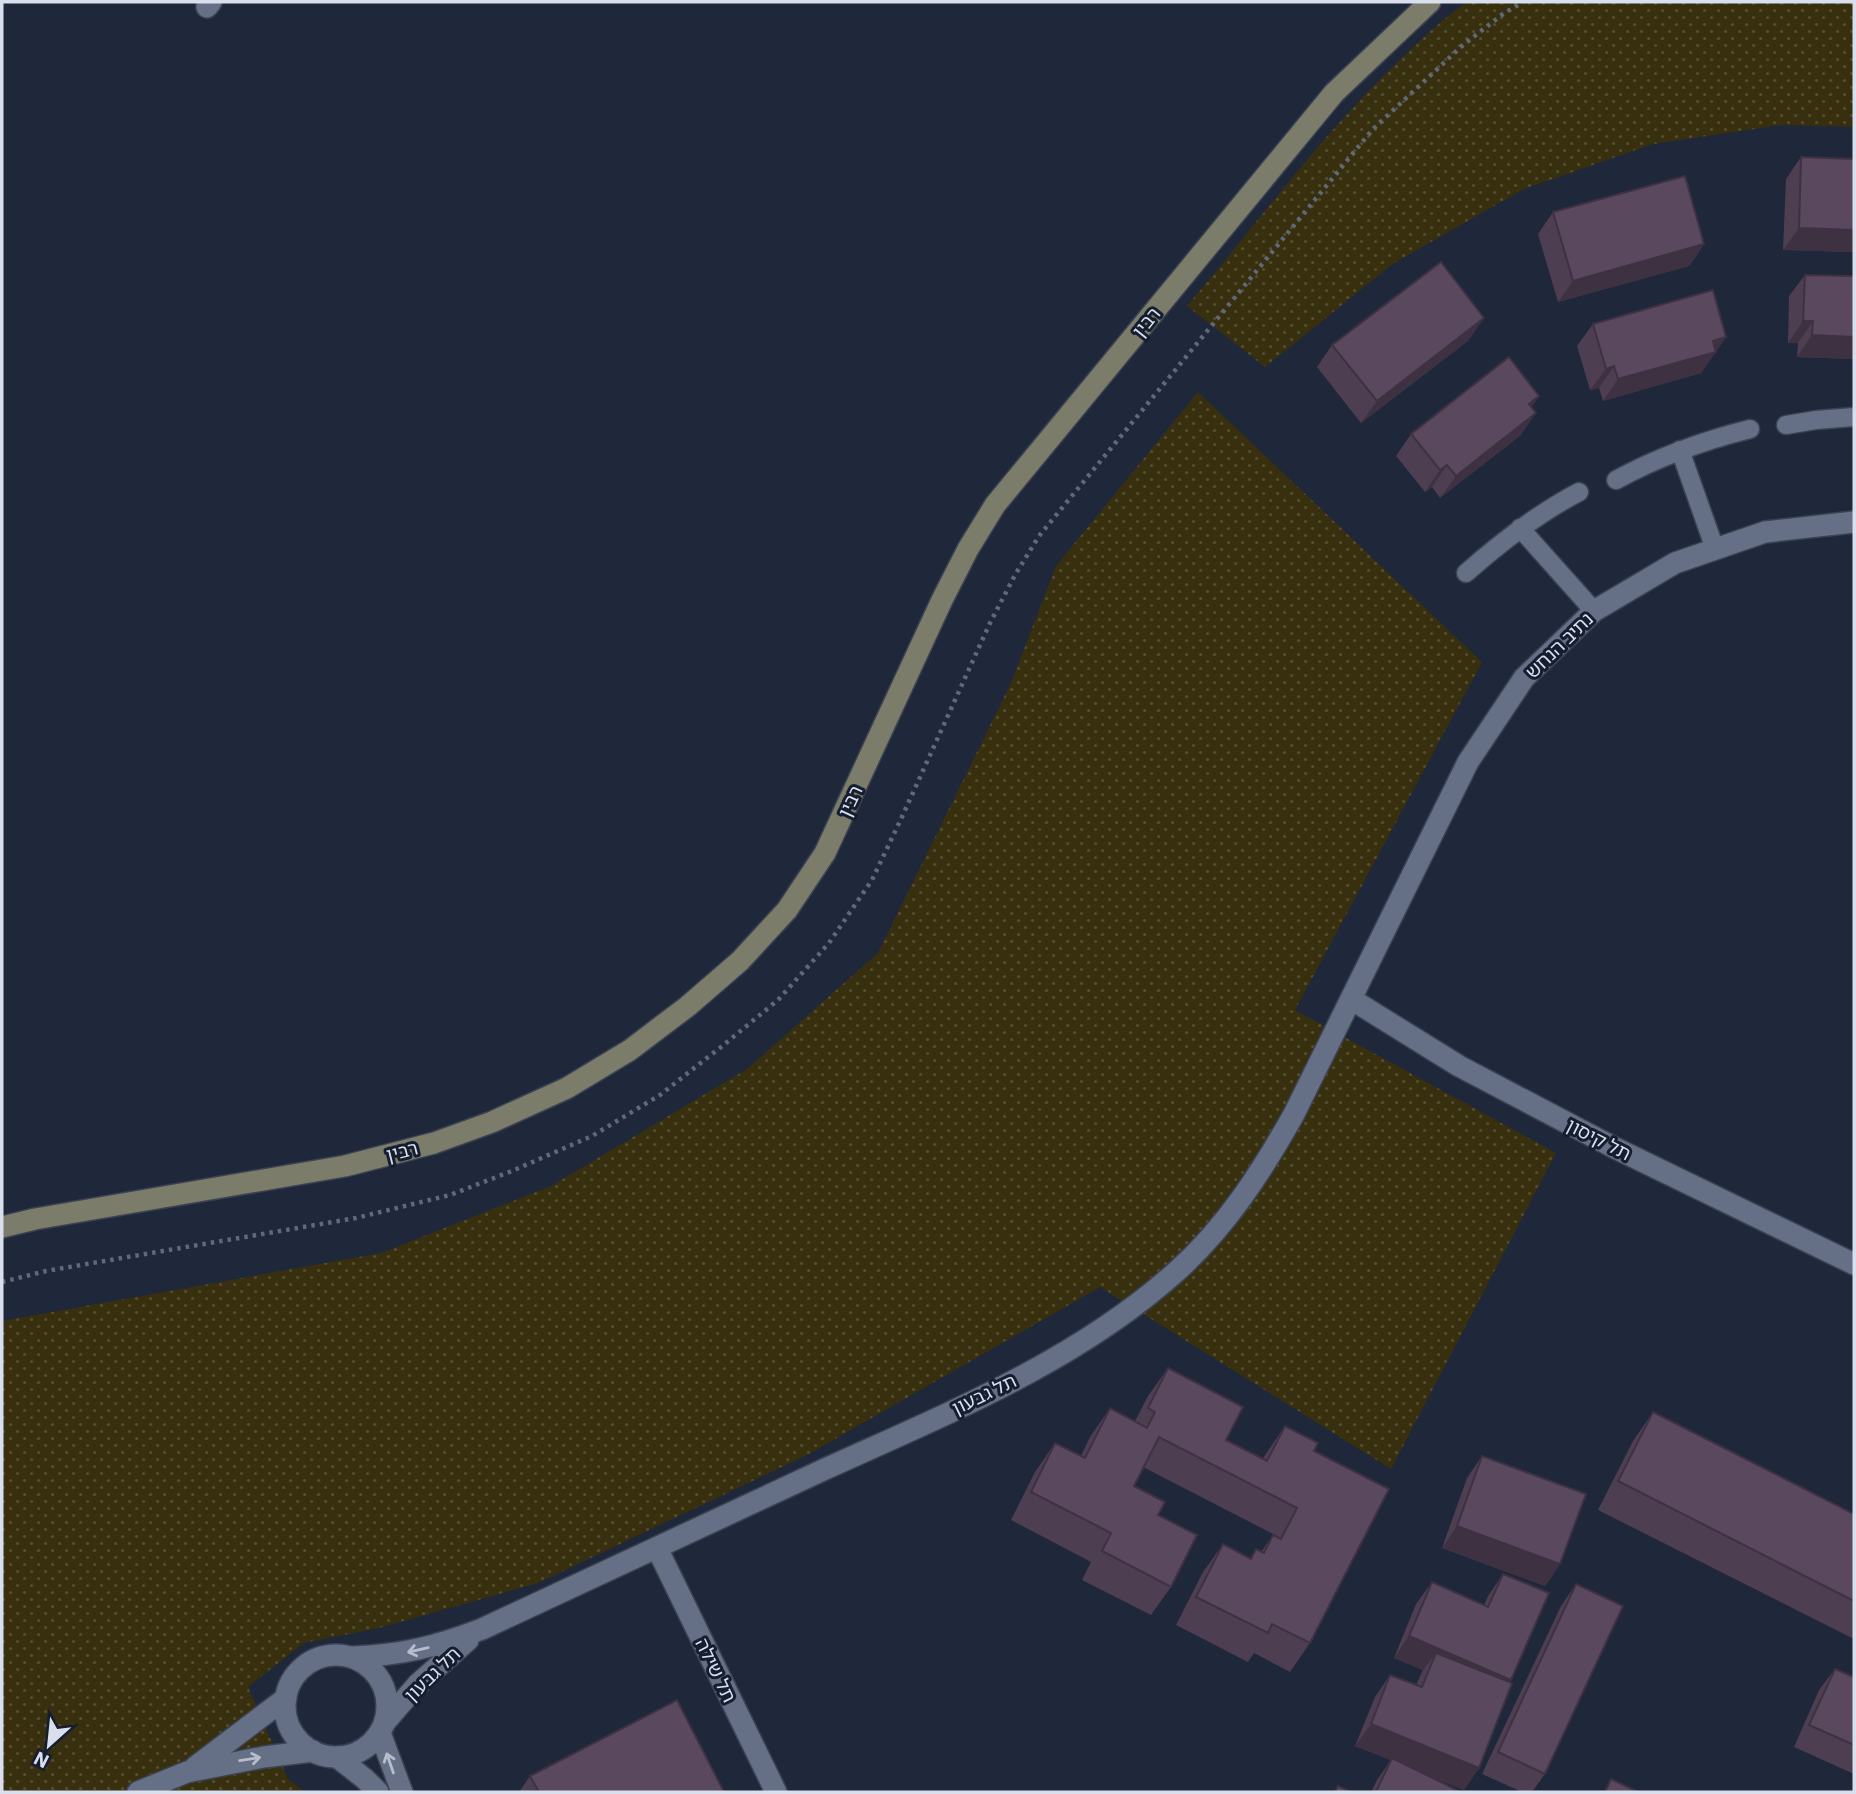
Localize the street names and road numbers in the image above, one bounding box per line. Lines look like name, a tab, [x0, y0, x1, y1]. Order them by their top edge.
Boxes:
street label: רבין	[1127, 302, 1165, 342]
street label: נתיב הנחש	[1520, 607, 1598, 683]
street label: רבין	[832, 781, 868, 821]
street label: תל קיסון	[1563, 1113, 1635, 1165]
street label: רבין	[384, 1135, 420, 1167]
street label: תל גבעון	[948, 1368, 1020, 1420]
street label: תל שילה	[690, 1634, 742, 1706]
street label: תל גבעון	[399, 1642, 465, 1706]

